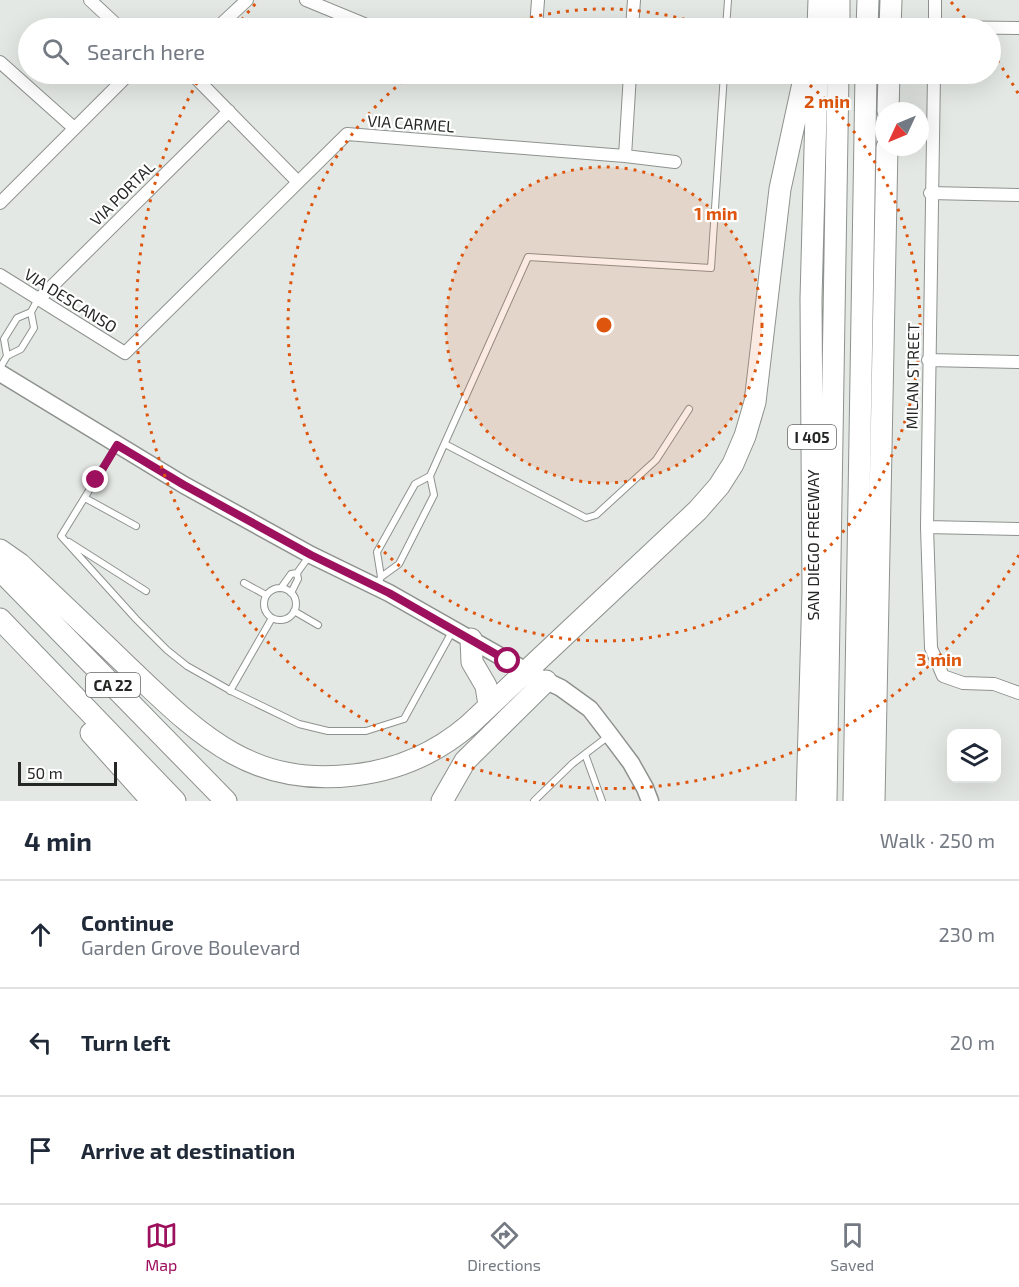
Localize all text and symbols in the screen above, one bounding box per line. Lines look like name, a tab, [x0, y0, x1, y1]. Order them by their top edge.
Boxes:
search box	[18, 18, 1001, 84]
icon: search	[39, 35, 72, 68]
text: Search here	[87, 38, 205, 64]
text: 2 min	[804, 90, 850, 112]
north arrow	[875, 102, 929, 156]
street label: VIA CARMEL	[367, 110, 455, 136]
street label: VIA PORTAL	[86, 157, 158, 229]
text: 1 min	[694, 202, 738, 224]
street label: VIA DESCANSO	[21, 264, 121, 336]
centre of rings	[594, 315, 614, 335]
street label: MILAN STREET	[902, 323, 922, 429]
road number: I 405	[788, 425, 836, 449]
route end	[82, 466, 108, 492]
street label: SAN DIEGO FREEWAY	[803, 469, 822, 621]
route start	[494, 647, 520, 673]
text: 3 min	[916, 648, 962, 670]
road number: CA 22	[86, 673, 140, 697]
map controls	[947, 729, 1001, 783]
button: layers	[947, 729, 1001, 783]
scale bar	[18, 759, 117, 786]
text: 50 m	[27, 763, 63, 782]
text: 4 min	[24, 825, 92, 856]
text: Walk · 250 m	[880, 828, 995, 852]
text: Continue	[81, 909, 174, 935]
icon: ahead	[24, 918, 57, 951]
text: 230 m	[939, 922, 995, 946]
text: Garden Grove Boulevard	[81, 935, 300, 959]
icon: left	[24, 1026, 57, 1059]
text: Turn left	[81, 1029, 170, 1055]
text: 20 m	[950, 1030, 995, 1054]
icon: arrive	[24, 1134, 57, 1167]
text: Arrive at destination	[81, 1137, 295, 1163]
tab: Map	[145, 1219, 178, 1274]
tab: Directions	[467, 1219, 541, 1274]
tab: Saved	[830, 1219, 874, 1274]

